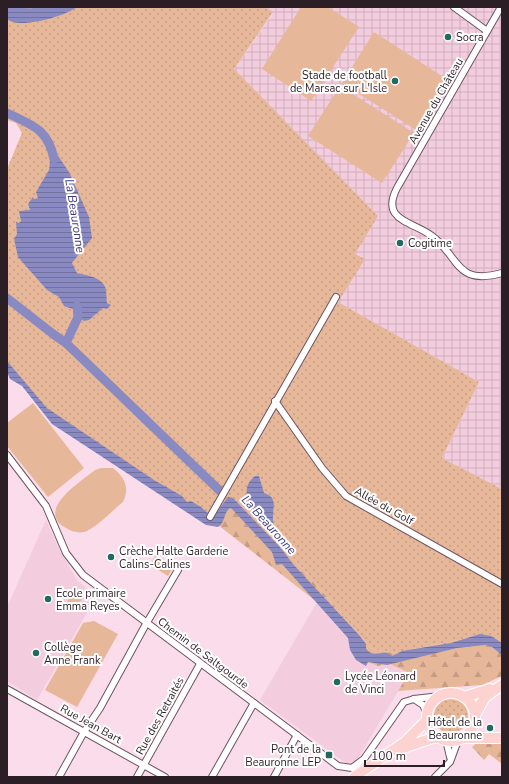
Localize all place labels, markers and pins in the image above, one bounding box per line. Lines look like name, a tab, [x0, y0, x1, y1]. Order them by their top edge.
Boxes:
place label: Socra	[456, 30, 484, 45]
marker: Socra	[443, 32, 453, 42]
place label: Stade de football de Marsac sur L'Isle	[290, 68, 388, 96]
marker: Stade de football de Marsac sur L'Isle	[390, 76, 400, 86]
place label: Cogitime	[408, 236, 452, 251]
marker: Cogitime	[395, 238, 405, 248]
place label: Crèche Halte Garderie Calins-Calines	[119, 544, 228, 572]
marker: Crèche Halte Garderie Calins-Calines	[106, 552, 116, 562]
place label: Ecole primaire Emma Reyes	[56, 586, 126, 614]
marker: Ecole primaire Emma Reyes	[43, 594, 53, 604]
place label: Collège Anne Frank	[44, 640, 101, 668]
marker: Collège Anne Frank	[31, 648, 41, 658]
place label: Lycée Léonard de Vinci	[345, 669, 416, 697]
marker: Lycée Léonard de Vinci	[332, 677, 342, 687]
place label: Hôtel de la Beauronne	[428, 715, 482, 743]
marker: Hôtel de la Beauronne	[485, 723, 495, 733]
place label: Pont de la Beauronne LEP	[245, 742, 321, 770]
marker: Pont de la Beauronne LEP	[324, 750, 334, 760]

